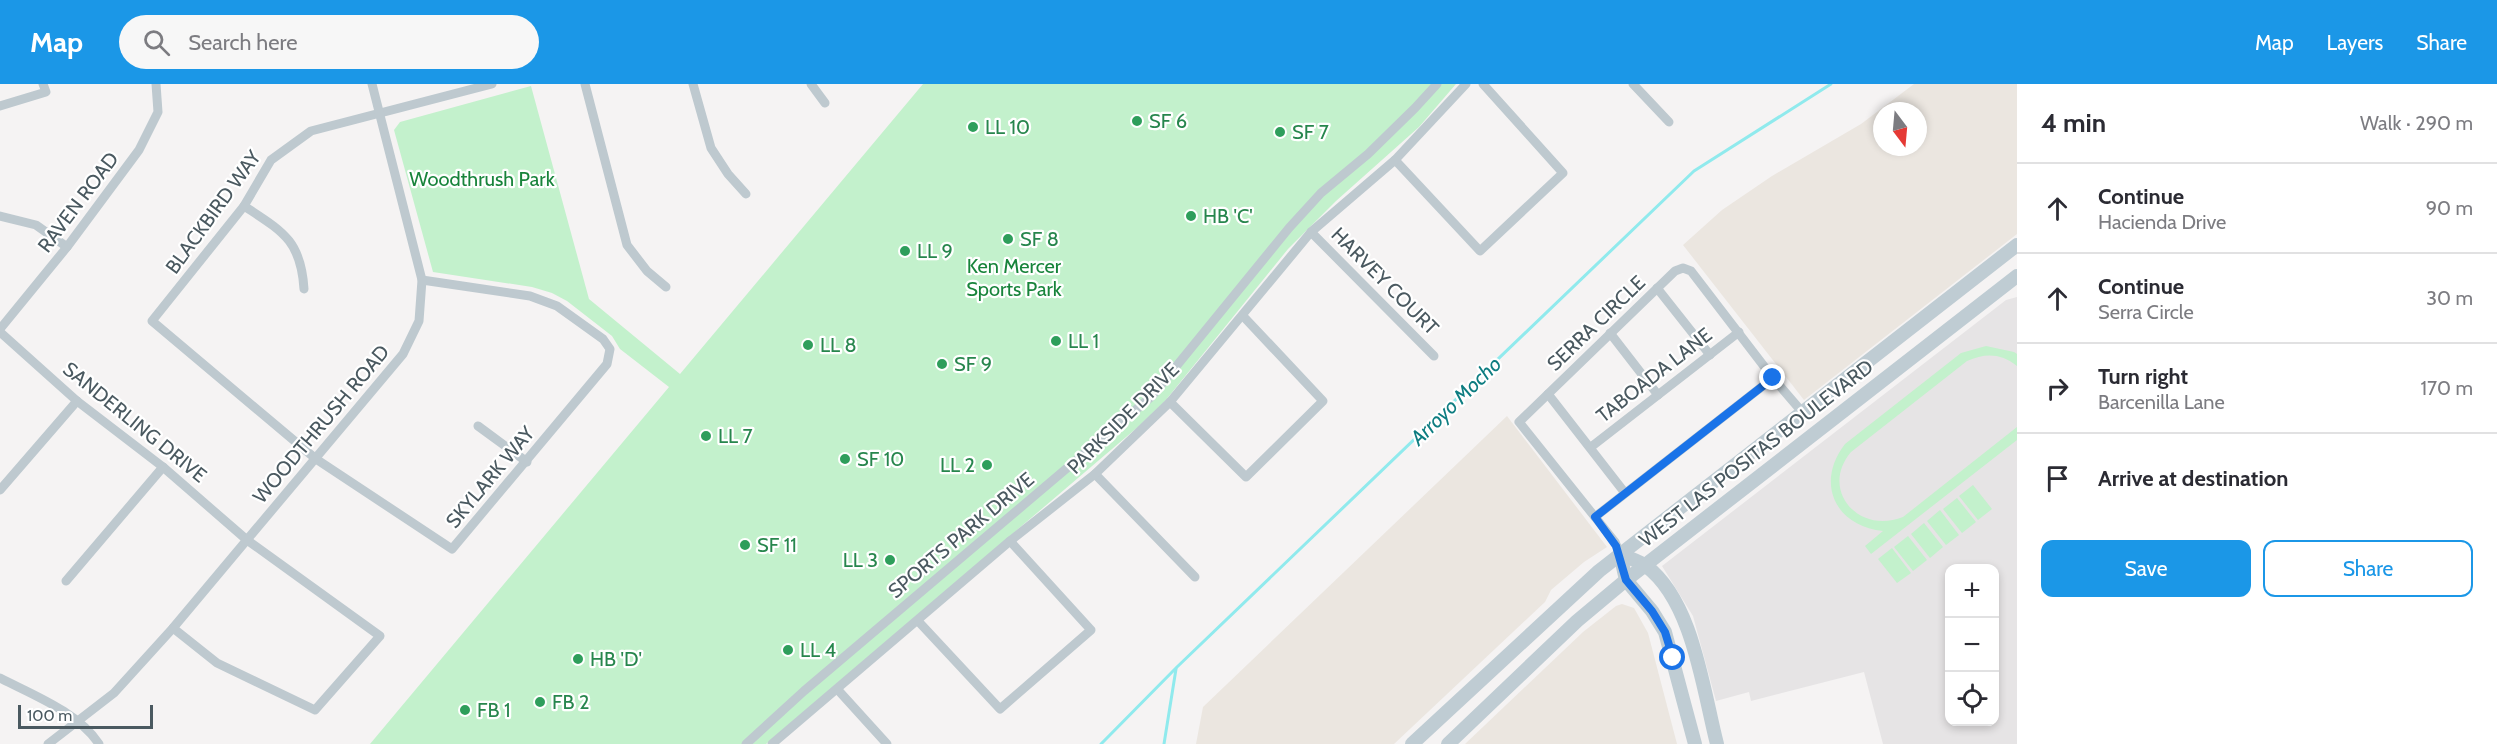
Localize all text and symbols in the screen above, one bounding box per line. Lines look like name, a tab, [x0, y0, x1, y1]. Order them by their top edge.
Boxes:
search box	[119, 15, 539, 69]
text: Map	[30, 25, 83, 59]
icon: search	[140, 26, 173, 59]
text: Search here	[188, 29, 297, 56]
text: Map	[2255, 30, 2294, 55]
text: Layers	[2327, 30, 2383, 55]
text: Share	[2416, 30, 2467, 55]
north arrow	[1873, 102, 1927, 156]
text: 4 min	[2041, 107, 2106, 139]
place label: SF 6	[1149, 109, 1187, 133]
text: Walk · 290 m	[2360, 111, 2473, 135]
marker: SF 6	[1130, 114, 1144, 128]
place label: LL 10	[985, 115, 1030, 139]
marker: LL 10	[966, 120, 980, 134]
place label: SF 7	[1292, 120, 1329, 144]
marker: SF 7	[1273, 125, 1287, 139]
street label: BLACKBIRD WAY	[160, 145, 266, 278]
street label: RAVEN ROAD	[32, 147, 124, 257]
park label: Woodthrush Park	[409, 167, 555, 191]
text: Continue	[2098, 183, 2184, 210]
icon: ahead	[2041, 192, 2074, 225]
text: 90 m	[2426, 196, 2473, 220]
place label: HB 'C'	[1203, 204, 1253, 228]
marker: HB 'C'	[1184, 209, 1198, 223]
text: Hacienda Drive	[2098, 210, 2226, 234]
street label: HARVEY COURT	[1326, 222, 1444, 340]
place label: SF 8	[1020, 227, 1059, 251]
marker: SF 8	[1001, 232, 1015, 246]
place label: LL 9	[917, 239, 953, 263]
marker: LL 9	[898, 244, 912, 258]
park label: Ken Mercer Sports Park	[966, 254, 1062, 301]
street label: SERRA CIRCLE	[1542, 270, 1650, 376]
text: Continue	[2098, 273, 2184, 300]
icon: ahead	[2041, 282, 2074, 315]
text: 30 m	[2426, 286, 2473, 310]
text: Serra Circle	[2098, 300, 2194, 324]
street label: TABOADA LANE	[1591, 322, 1717, 428]
place label: LL 1	[1068, 329, 1099, 353]
place label: LL 8	[820, 333, 857, 357]
marker: LL 1	[1049, 334, 1063, 348]
marker: LL 8	[801, 338, 815, 352]
street label: WOODTHRUSH ROAD	[248, 340, 394, 508]
water label: Arroyo Mocho	[1404, 351, 1506, 451]
place label: SF 9	[954, 352, 992, 376]
street label: WEST LAS POSITAS BOULEVARD	[1634, 354, 1878, 552]
street label: SANDERLING DRIVE	[58, 357, 212, 487]
marker: SF 9	[935, 357, 949, 371]
street label: PARKSIDE DRIVE	[1062, 357, 1184, 479]
text: Turn right	[2098, 363, 2188, 390]
route end	[1759, 364, 1785, 390]
icon: right	[2041, 372, 2074, 405]
text: 170 m	[2421, 376, 2473, 400]
text: Barcenilla Lane	[2098, 390, 2225, 414]
street label: SKYLARK WAY	[441, 421, 540, 533]
place label: LL 7	[718, 424, 753, 448]
marker: LL 7	[699, 429, 713, 443]
place label: SF 10	[857, 447, 904, 471]
marker: SF 10	[838, 452, 852, 466]
place label: LL 2	[940, 453, 975, 477]
marker: LL 2	[980, 458, 994, 472]
icon: arrive	[2041, 462, 2074, 495]
text: Arrive at destination	[2098, 465, 2288, 492]
street label: SPORTS PARK DRIVE	[883, 467, 1039, 603]
place label: SF 11	[757, 533, 797, 557]
marker: SF 11	[738, 538, 752, 552]
button: Save	[2041, 540, 2251, 597]
button: Share	[2263, 540, 2473, 597]
place label: LL 3	[843, 548, 878, 572]
marker: LL 3	[883, 553, 897, 567]
map controls	[1945, 564, 1999, 726]
button: +	[1945, 564, 1999, 618]
button: −	[1945, 618, 1999, 672]
place label: LL 4	[800, 638, 837, 662]
marker: LL 4	[781, 643, 795, 657]
route start	[1659, 644, 1685, 670]
place label: HB 'D'	[590, 647, 642, 671]
marker: HB 'D'	[571, 652, 585, 666]
button: locate	[1945, 672, 1999, 726]
place label: FB 2	[552, 690, 589, 714]
marker: FB 2	[533, 695, 547, 709]
place label: FB 1	[477, 698, 510, 722]
scale bar	[18, 702, 153, 730]
marker: FB 1	[458, 703, 472, 717]
text: 100 m	[27, 706, 72, 725]

